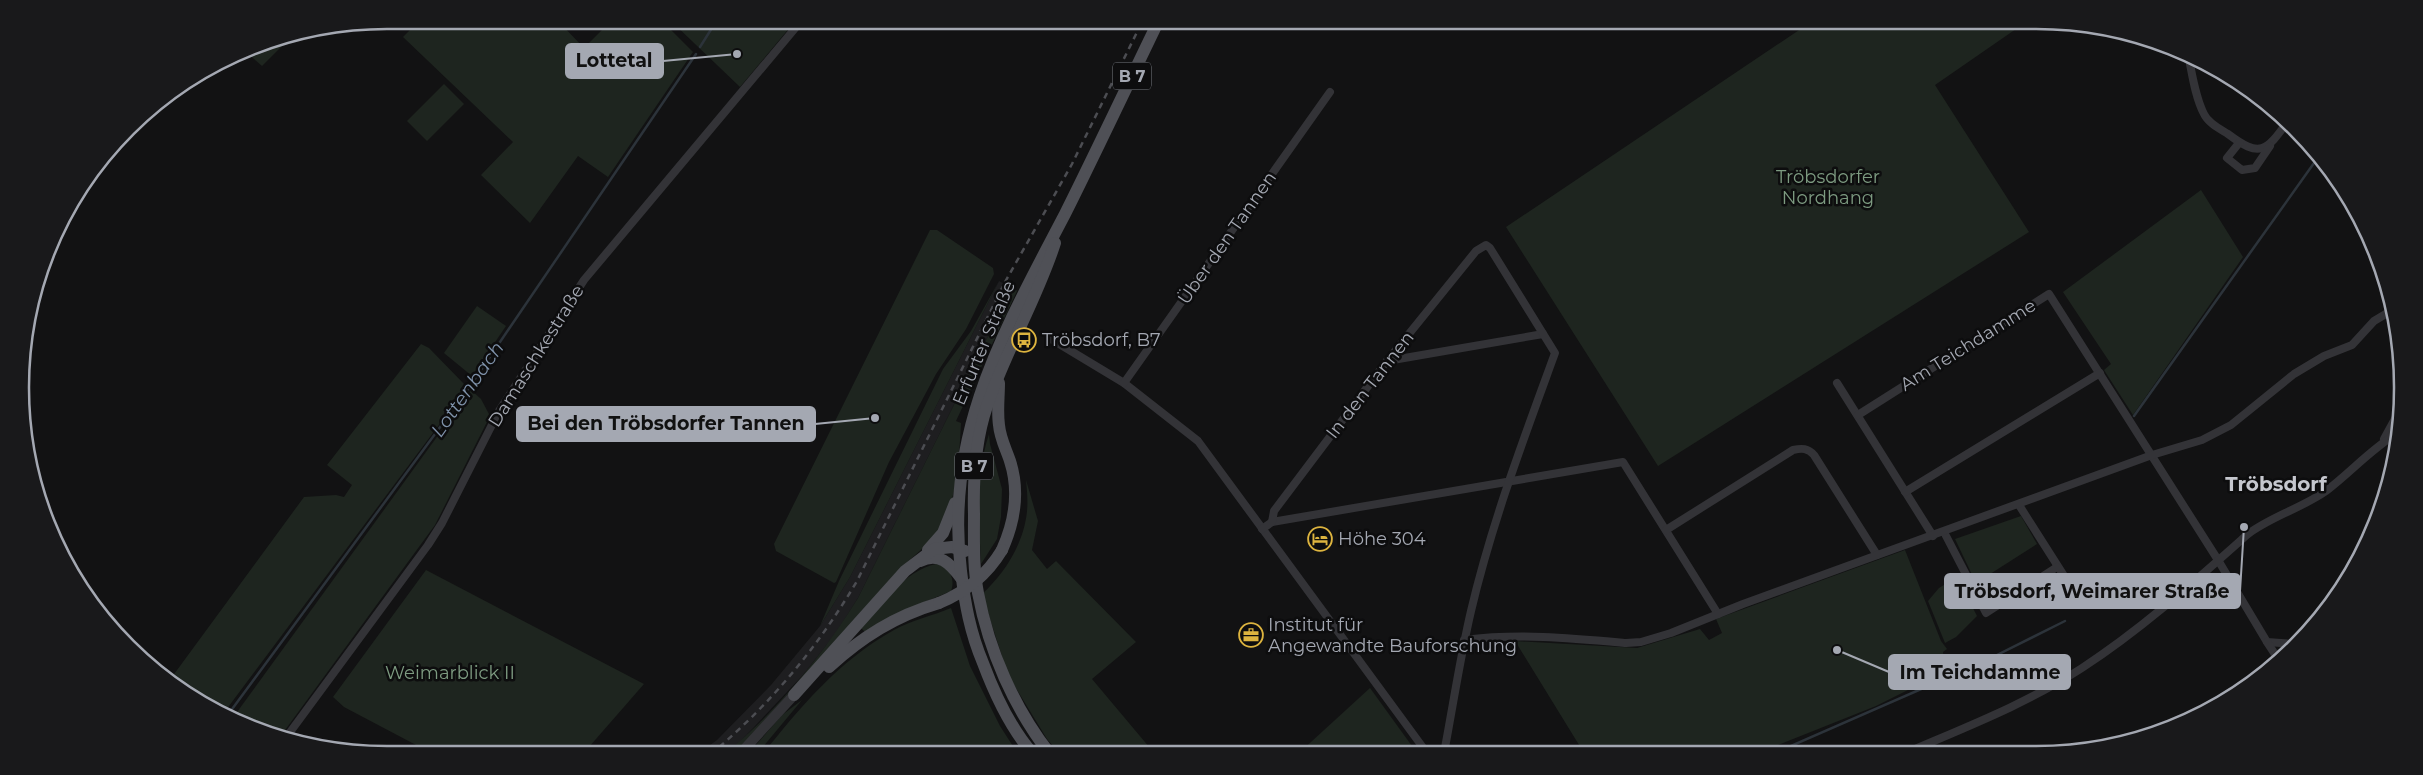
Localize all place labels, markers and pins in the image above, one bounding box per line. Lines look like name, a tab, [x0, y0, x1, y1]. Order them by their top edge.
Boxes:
callout: Lottetal	[566, 44, 663, 78]
bus stop icon: Tröbsdorf, B7	[1011, 327, 1037, 353]
place label: Tröbsdorf, B7	[1042, 329, 1161, 351]
callout: Bei den Tröbsdorfer Tannen	[517, 407, 815, 441]
hotel icon: Höhe 304	[1307, 526, 1333, 552]
place label: Höhe 304	[1338, 528, 1426, 550]
callout: Tröbsdorf, Weimarer Straße	[1945, 574, 2240, 608]
place label: Institut für Angewandte Bauforschung	[1268, 614, 1517, 657]
office icon: Institut für Angewandte Bauforschung	[1238, 622, 1264, 648]
callout: Im Teichdamme	[1889, 655, 2070, 689]

